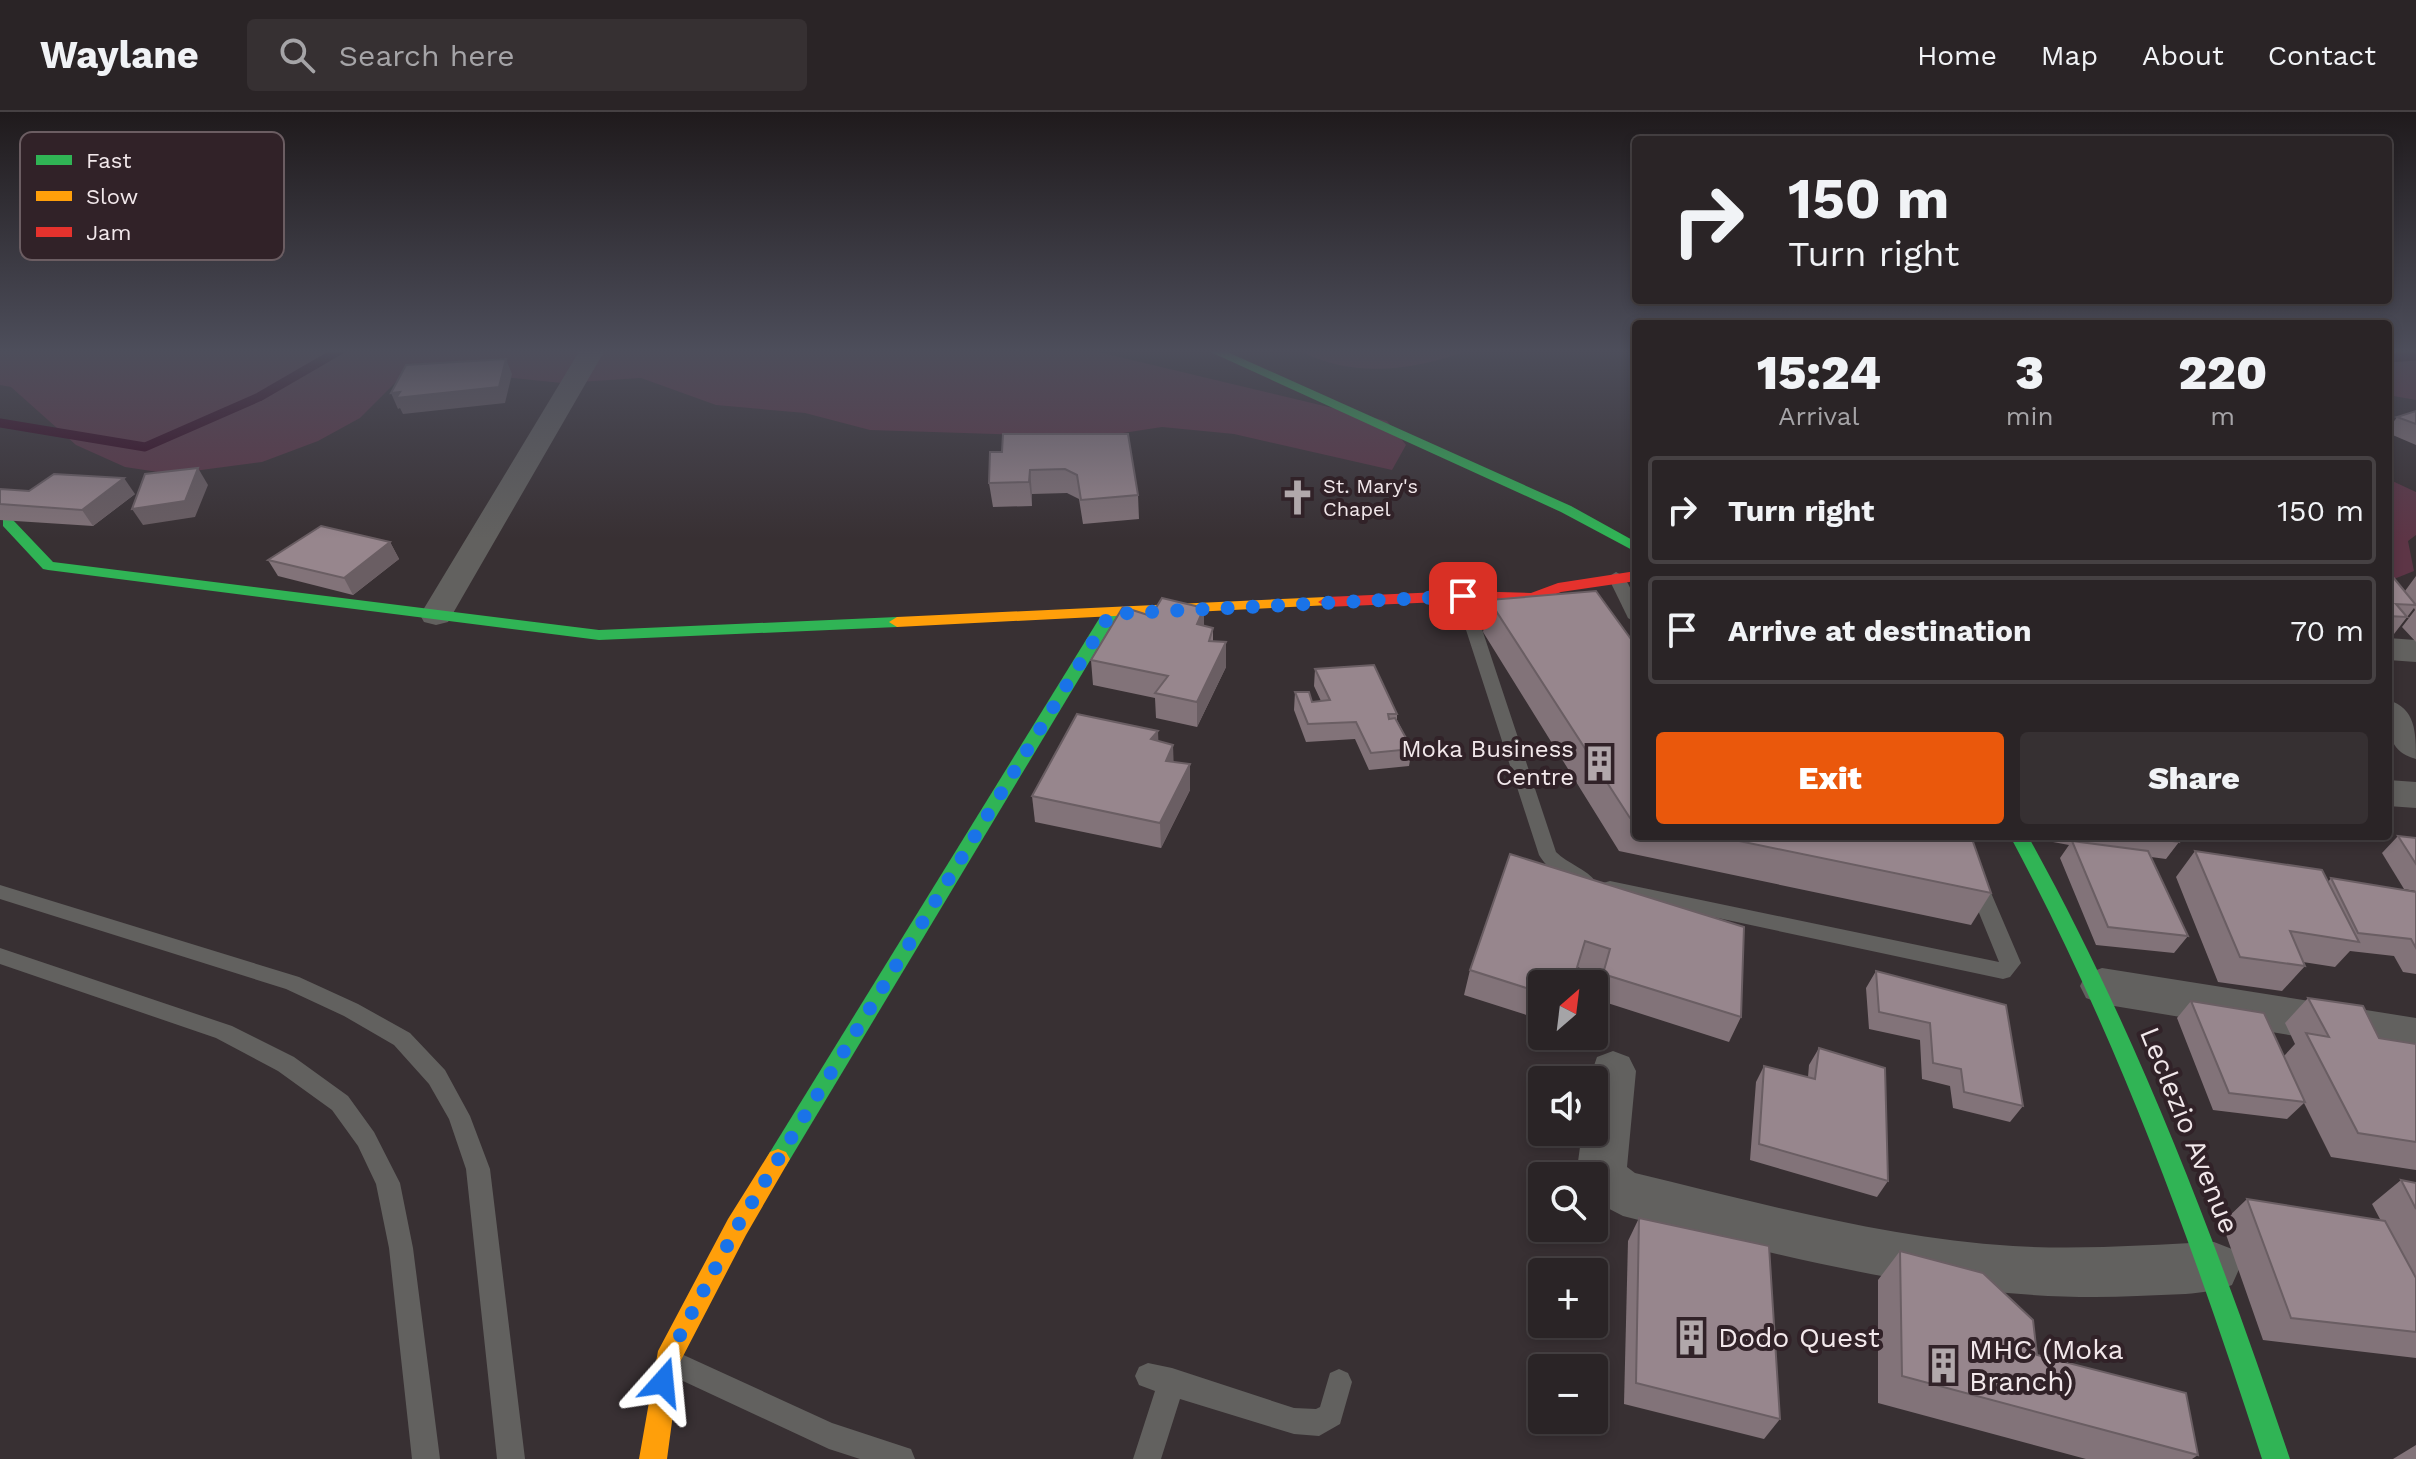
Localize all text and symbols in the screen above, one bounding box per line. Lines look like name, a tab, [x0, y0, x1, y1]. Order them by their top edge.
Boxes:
search box	[247, 19, 807, 91]
text: Waylane	[40, 33, 199, 77]
icon: search	[275, 33, 319, 77]
text: Search here	[339, 38, 515, 73]
text: Home	[1917, 39, 1997, 72]
text: Map	[2041, 39, 2098, 72]
text: About	[2142, 39, 2224, 72]
text: Contact	[2268, 39, 2376, 72]
legend	[20, 132, 284, 260]
text: Fast	[86, 148, 132, 173]
text: 150 m	[1788, 166, 1950, 232]
icon: right	[1656, 168, 1760, 272]
text: Slow	[86, 184, 138, 209]
text: Jam	[86, 220, 131, 245]
text: Turn right	[1788, 233, 1959, 275]
text: 15:24	[1757, 344, 1881, 401]
text: 3	[2015, 344, 2044, 401]
text: 220	[2178, 344, 2267, 401]
text: Arrival	[1778, 401, 1859, 431]
text: min	[2006, 401, 2054, 431]
text: m	[2210, 401, 2235, 431]
place label: St. Mary's Chapel	[1323, 474, 1418, 521]
church icon: St. Mary's Chapel	[1278, 478, 1316, 516]
icon: right	[1660, 488, 1704, 532]
text: Turn right	[1728, 493, 1874, 528]
text: 150 m	[2277, 493, 2364, 528]
pin	[1429, 562, 1497, 630]
icon: arrive	[1441, 574, 1485, 618]
icon: arrive	[1660, 608, 1704, 652]
text: Arrive at destination	[1728, 613, 2032, 648]
text: 70 m	[2290, 613, 2364, 648]
button: Exit	[1656, 732, 2004, 824]
button: Share	[2020, 732, 2368, 824]
place label: Moka Business Centre	[1401, 735, 1574, 791]
building icon: Moka Business Centre	[1581, 744, 1619, 782]
north arrow	[1528, 970, 1608, 1050]
map controls	[1528, 970, 1608, 1434]
street label: Leclezio Avenue	[2133, 1022, 2246, 1238]
button: sound	[1528, 1066, 1608, 1146]
button: search	[1528, 1162, 1608, 1242]
button: +	[1528, 1258, 1608, 1338]
building icon: Dodo Quest	[1673, 1318, 1711, 1356]
place label: Dodo Quest	[1718, 1321, 1880, 1354]
place label: MHC (Moka Branch)	[1969, 1333, 2124, 1398]
position arrow	[621, 1340, 705, 1424]
building icon: MHC (Moka Branch)	[1924, 1346, 1962, 1384]
button: −	[1528, 1354, 1608, 1434]

